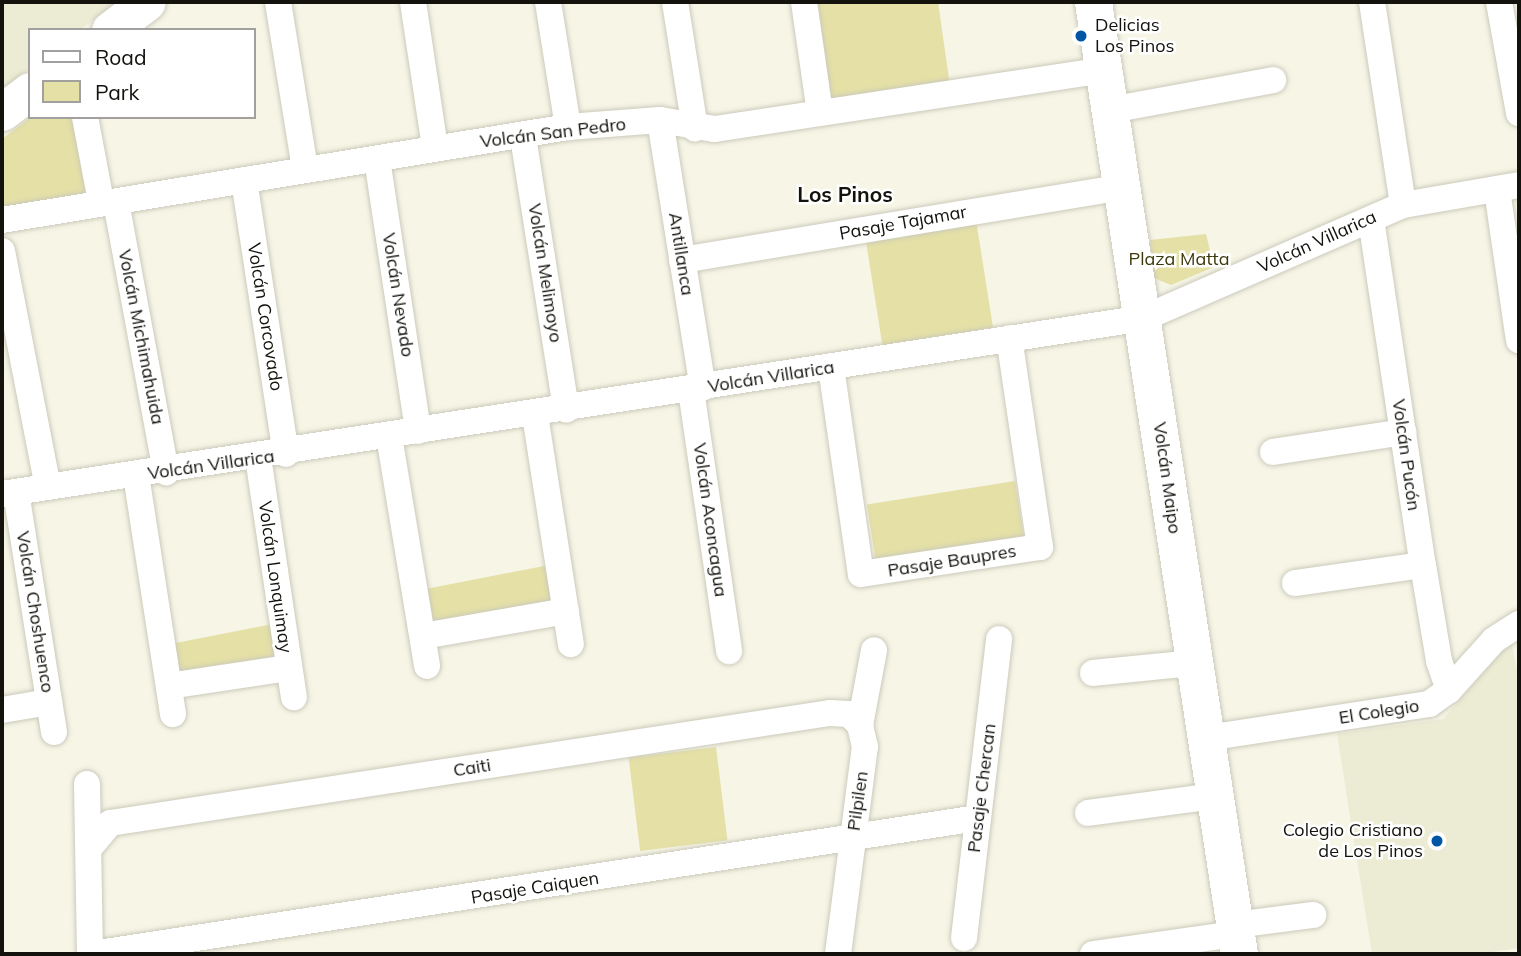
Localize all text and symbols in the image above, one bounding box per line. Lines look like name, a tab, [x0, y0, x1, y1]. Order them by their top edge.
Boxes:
place label: Delicias Los Pinos	[1095, 15, 1174, 58]
legend	[28, 28, 256, 119]
marker: Delicias Los Pinos	[1073, 28, 1089, 44]
text: Road	[95, 44, 146, 70]
text: Park	[95, 79, 139, 105]
street label: Volcán San Pedro	[479, 113, 627, 153]
district label: Los Pinos	[797, 181, 893, 207]
street label: Pasaje Tajamar	[838, 201, 968, 245]
street label: Volcán Melimoyo	[523, 202, 567, 344]
street label: Volcán Villarica	[1254, 206, 1380, 278]
street label: Antillanca	[664, 211, 698, 297]
street label: Volcán Nevado	[378, 231, 418, 359]
street label: Volcán Corcovado	[243, 241, 287, 393]
street label: Volcán Michimahuida	[113, 248, 169, 426]
park label: Plaza Matta	[1129, 248, 1229, 270]
street label: Volcán Villarica	[706, 356, 836, 398]
street label: Volcán Pucón	[1387, 398, 1425, 512]
street label: Volcán Maipo	[1148, 421, 1186, 535]
street label: Volcán Aconcagua	[688, 442, 732, 598]
street label: Volcán Villarica	[146, 445, 276, 485]
street label: Volcán Lonquimay	[254, 500, 296, 654]
street label: Volcán Choshuenco	[12, 530, 58, 694]
street label: Pasaje Baupres	[886, 540, 1018, 582]
street label: El Colegio	[1337, 695, 1421, 729]
street label: Pasaje Chercan	[963, 722, 1001, 854]
street label: Caiti	[452, 754, 492, 782]
street label: Pilpilen	[843, 770, 873, 832]
place label: Colegio Cristiano de Los Pinos	[1283, 820, 1423, 862]
marker: Colegio Cristiano de Los Pinos	[1429, 833, 1445, 849]
street label: Pasaje Caiquen	[469, 867, 601, 909]

